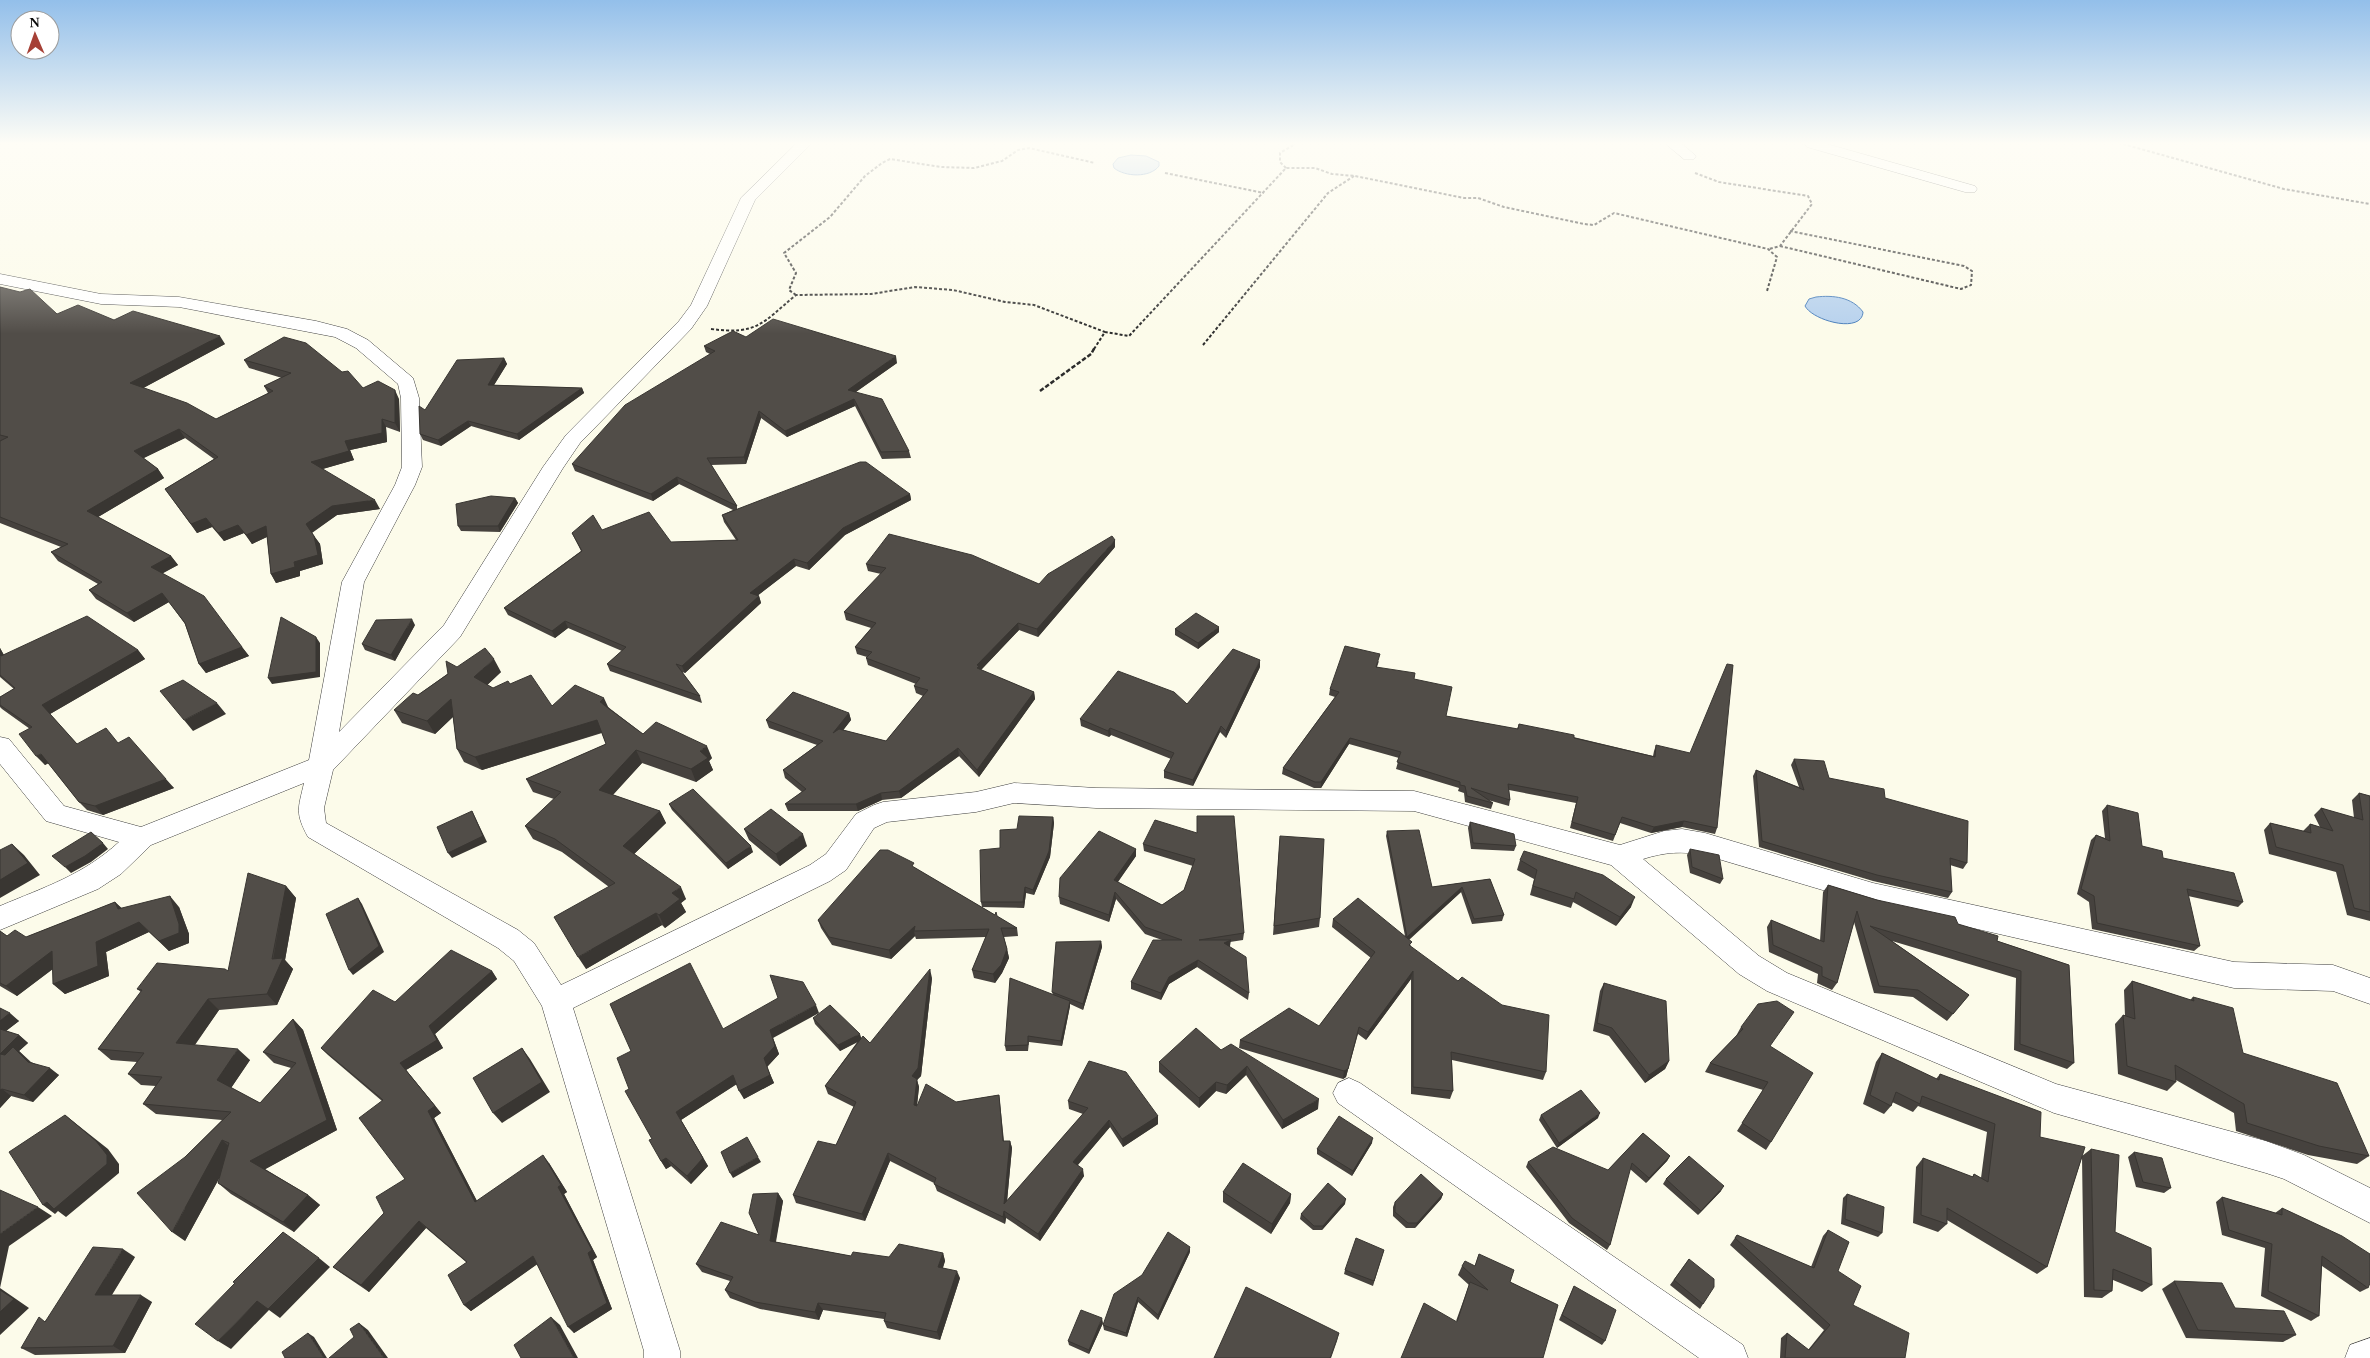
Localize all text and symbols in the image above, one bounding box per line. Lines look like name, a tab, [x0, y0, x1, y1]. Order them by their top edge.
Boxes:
north arrow	[10, 10, 60, 60]
text: N	[29, 15, 40, 30]

